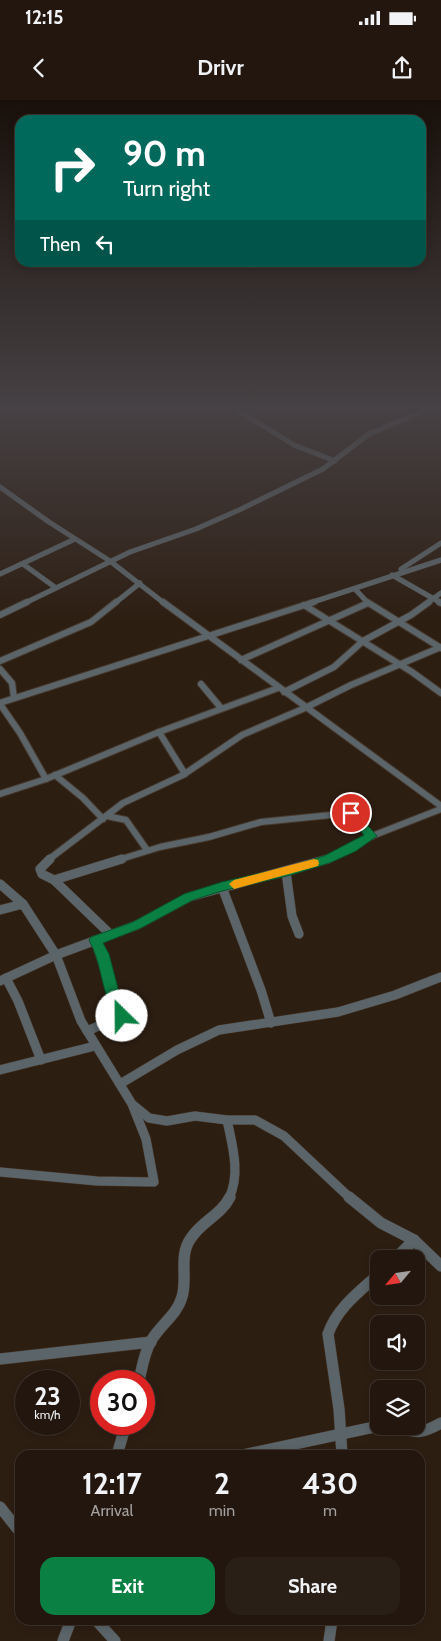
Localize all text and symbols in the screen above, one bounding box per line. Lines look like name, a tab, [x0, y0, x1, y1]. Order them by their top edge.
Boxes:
text: 12:15	[25, 6, 64, 29]
icon: back	[25, 54, 53, 82]
text: Drivr	[197, 54, 244, 81]
icon: share	[388, 54, 416, 82]
text: 90 m	[123, 132, 206, 175]
icon: right	[40, 135, 105, 200]
text: Turn right	[123, 175, 210, 202]
icon: left	[91, 230, 119, 258]
text: Then	[40, 233, 81, 256]
pin	[330, 792, 372, 834]
icon: arrive	[337, 799, 365, 827]
position arrow	[95, 989, 147, 1041]
north arrow	[370, 1250, 425, 1305]
map controls	[370, 1250, 425, 1435]
button: sound	[370, 1315, 425, 1370]
speed limit sign: 30	[90, 1370, 155, 1435]
button: layers	[370, 1380, 425, 1435]
text: 23	[34, 1381, 61, 1411]
text: km/h	[34, 1407, 61, 1422]
text: 12:17	[82, 1465, 142, 1502]
text: 2	[214, 1465, 230, 1502]
text: 430	[302, 1465, 358, 1502]
text: Arrival	[91, 1501, 133, 1520]
text: min	[209, 1501, 235, 1520]
text: m	[323, 1501, 337, 1520]
button: Exit	[40, 1557, 215, 1615]
button: Share	[225, 1557, 400, 1615]

